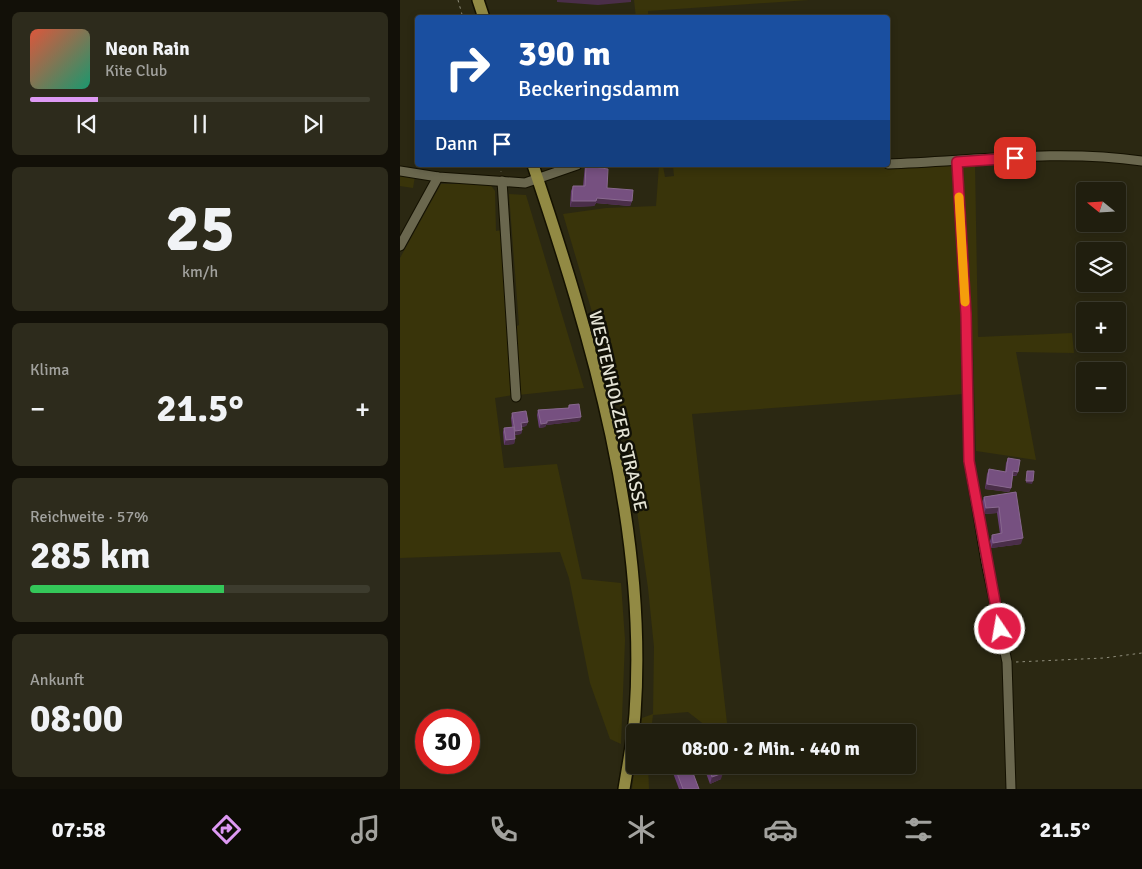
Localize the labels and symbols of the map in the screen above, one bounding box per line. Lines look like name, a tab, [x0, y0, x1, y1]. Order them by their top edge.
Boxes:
pin	[994, 137, 1036, 179]
north arrow	[1076, 182, 1126, 232]
street label: WESTENHOLZER STRASSE	[584, 309, 652, 513]
position arrow	[973, 602, 1025, 654]
speed limit sign: 30	[415, 709, 480, 774]

